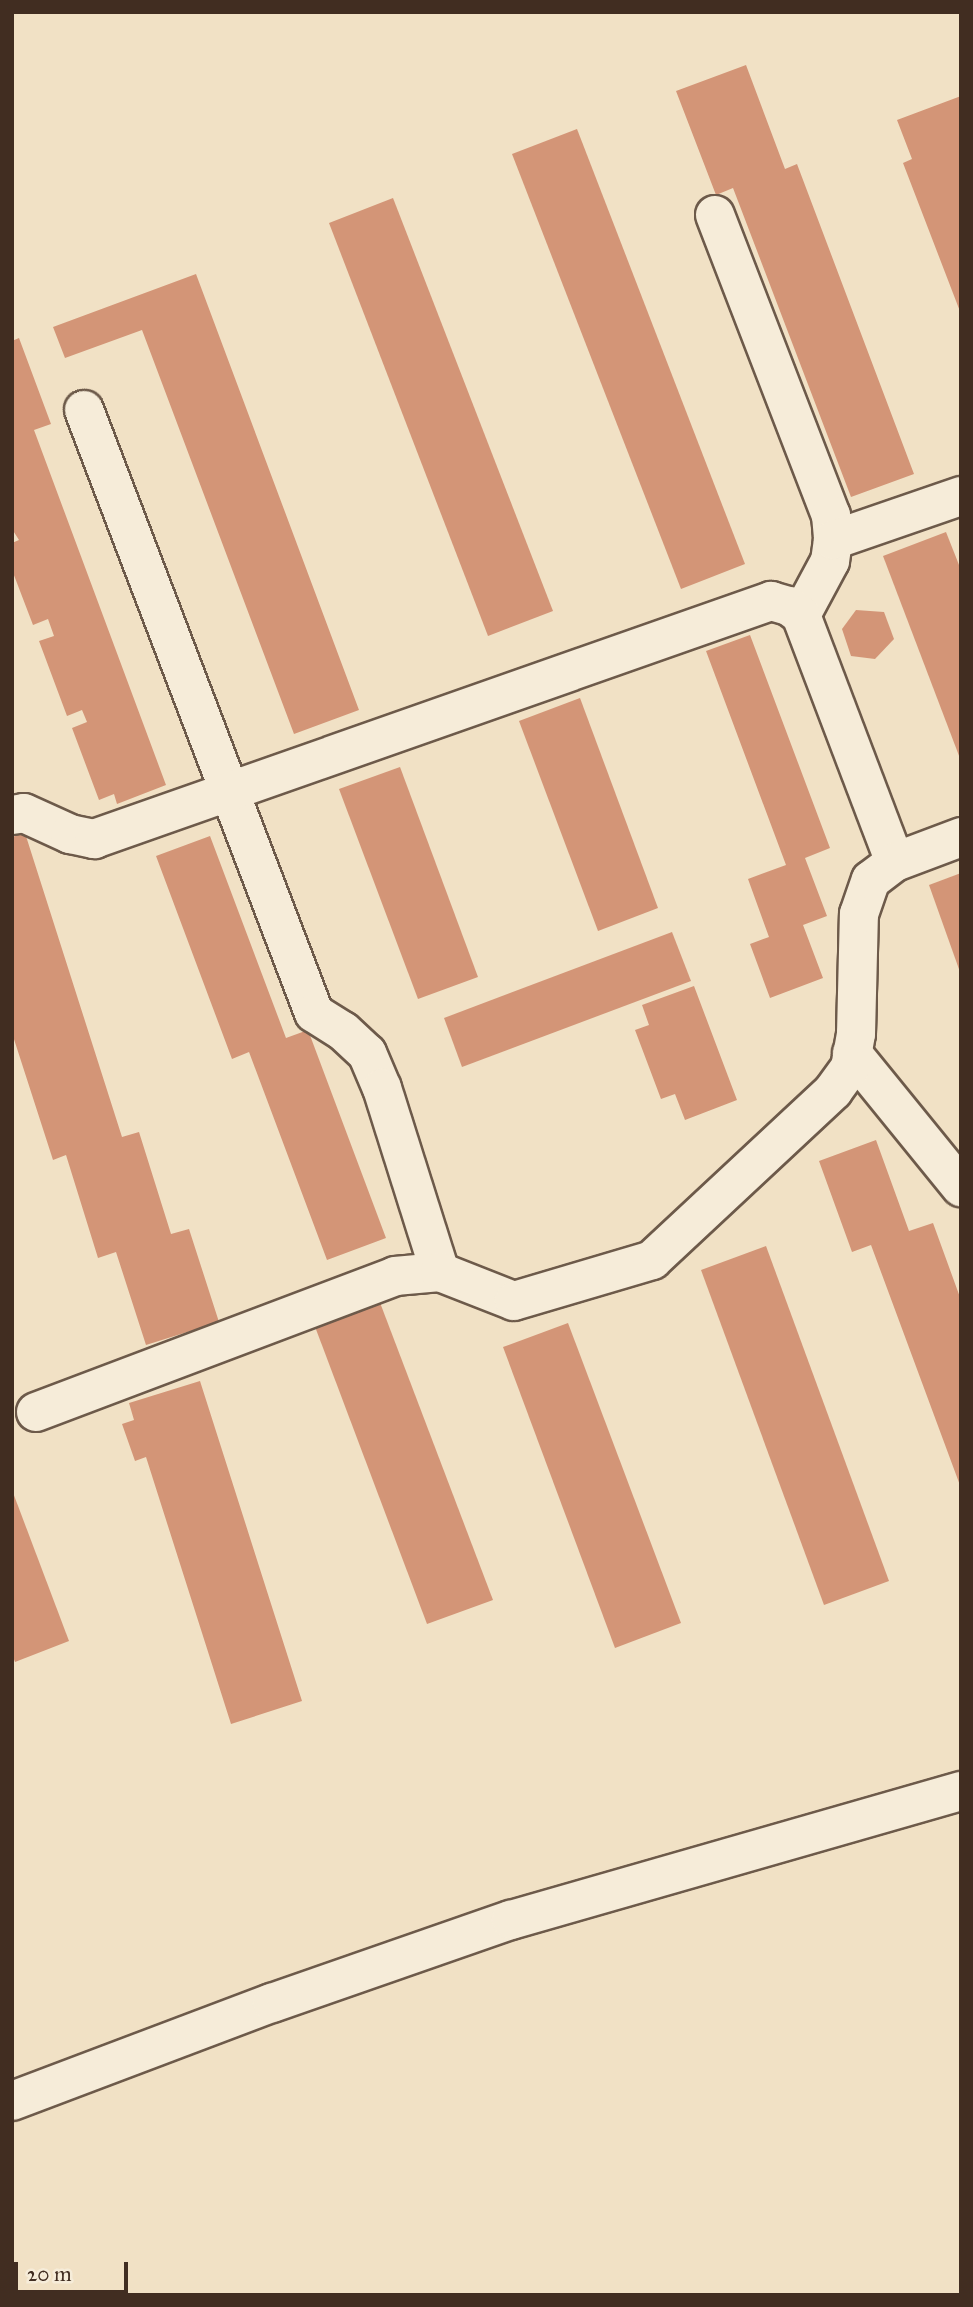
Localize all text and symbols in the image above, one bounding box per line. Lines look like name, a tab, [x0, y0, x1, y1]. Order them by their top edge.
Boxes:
scale bar	[18, 2248, 131, 2292]
text: 20 m	[27, 2261, 72, 2287]

